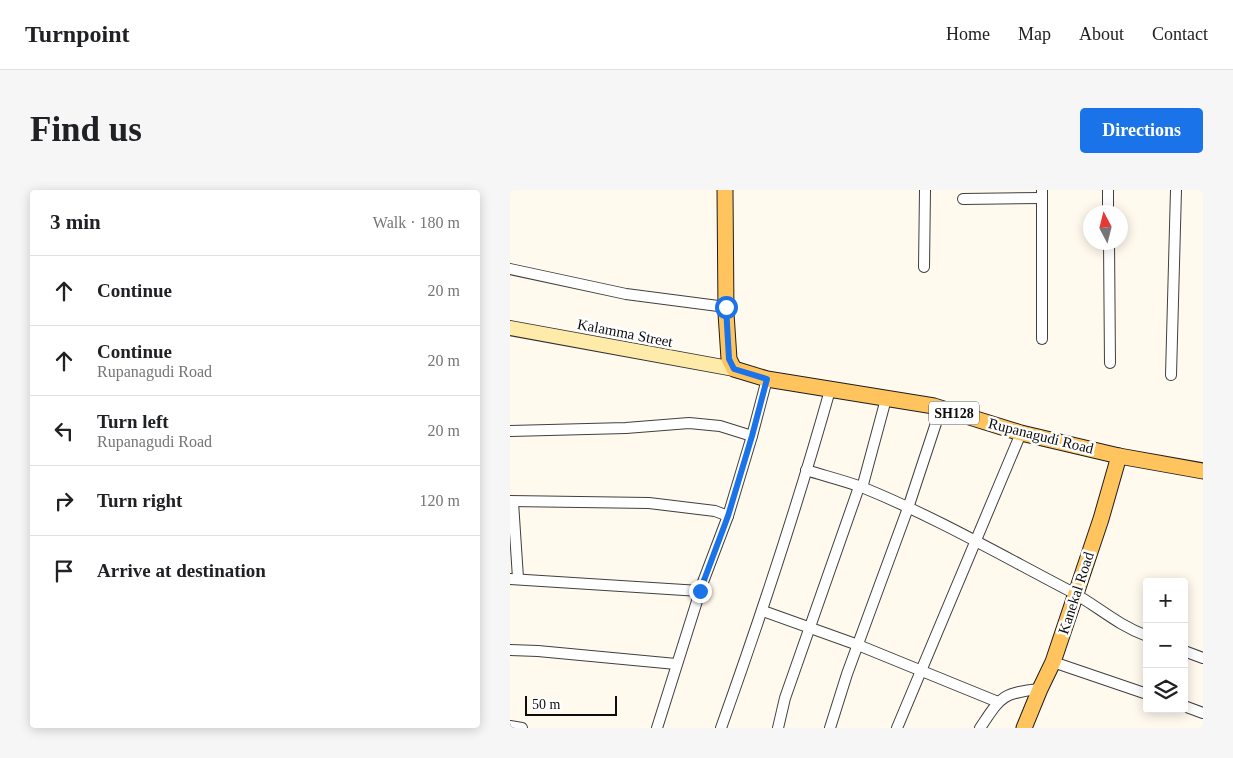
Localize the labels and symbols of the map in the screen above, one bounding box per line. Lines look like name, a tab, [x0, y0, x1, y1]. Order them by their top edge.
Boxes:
north arrow	[1083, 205, 1128, 250]
route start	[715, 296, 738, 319]
street label: Kalamma Street	[576, 316, 675, 350]
road number: SH128	[929, 402, 979, 424]
street label: Rupanagudi Road	[987, 415, 1096, 457]
street label: Kanekal Road	[1055, 549, 1097, 636]
route end	[689, 580, 712, 603]
scale bar	[525, 693, 618, 716]

